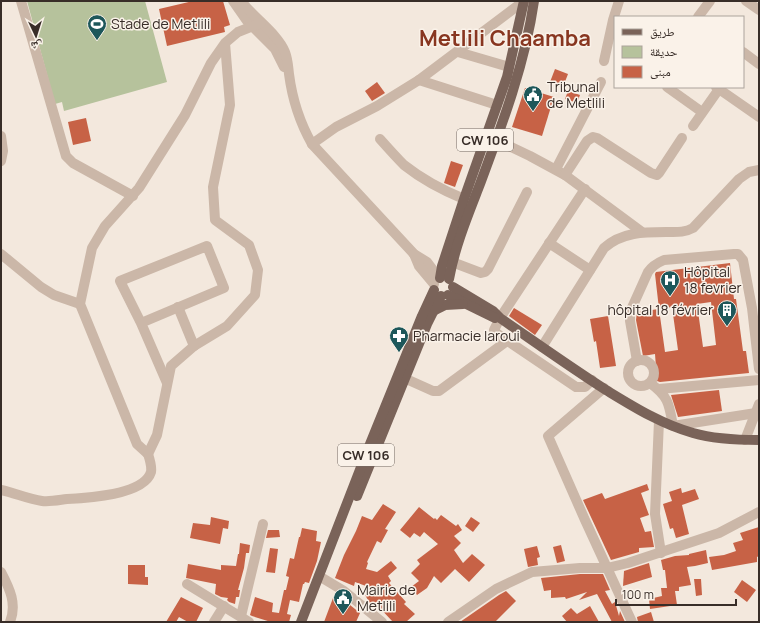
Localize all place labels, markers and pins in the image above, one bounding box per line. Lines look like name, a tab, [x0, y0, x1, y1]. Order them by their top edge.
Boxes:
sports icon: Stade de Metlili	[86, 13, 108, 41]
place label: Stade de Metlili	[111, 14, 210, 33]
place label: Tribunal de Metlili	[547, 77, 605, 112]
public building icon: Tribunal de Metlili	[522, 84, 544, 112]
place label: Hôpital 18 fevrier	[684, 262, 742, 297]
hospital icon: Hôpital 18 fevrier	[659, 269, 681, 297]
building icon: hôpital 18 février	[716, 299, 738, 327]
place label: hôpital 18 février	[607, 300, 713, 319]
pharmacy icon: Pharmacie laroui	[388, 325, 410, 353]
place label: Pharmacie laroui	[413, 326, 520, 345]
place label: Mairie de Metlili	[357, 580, 416, 615]
public building icon: Mairie de Metlili	[332, 587, 354, 615]

